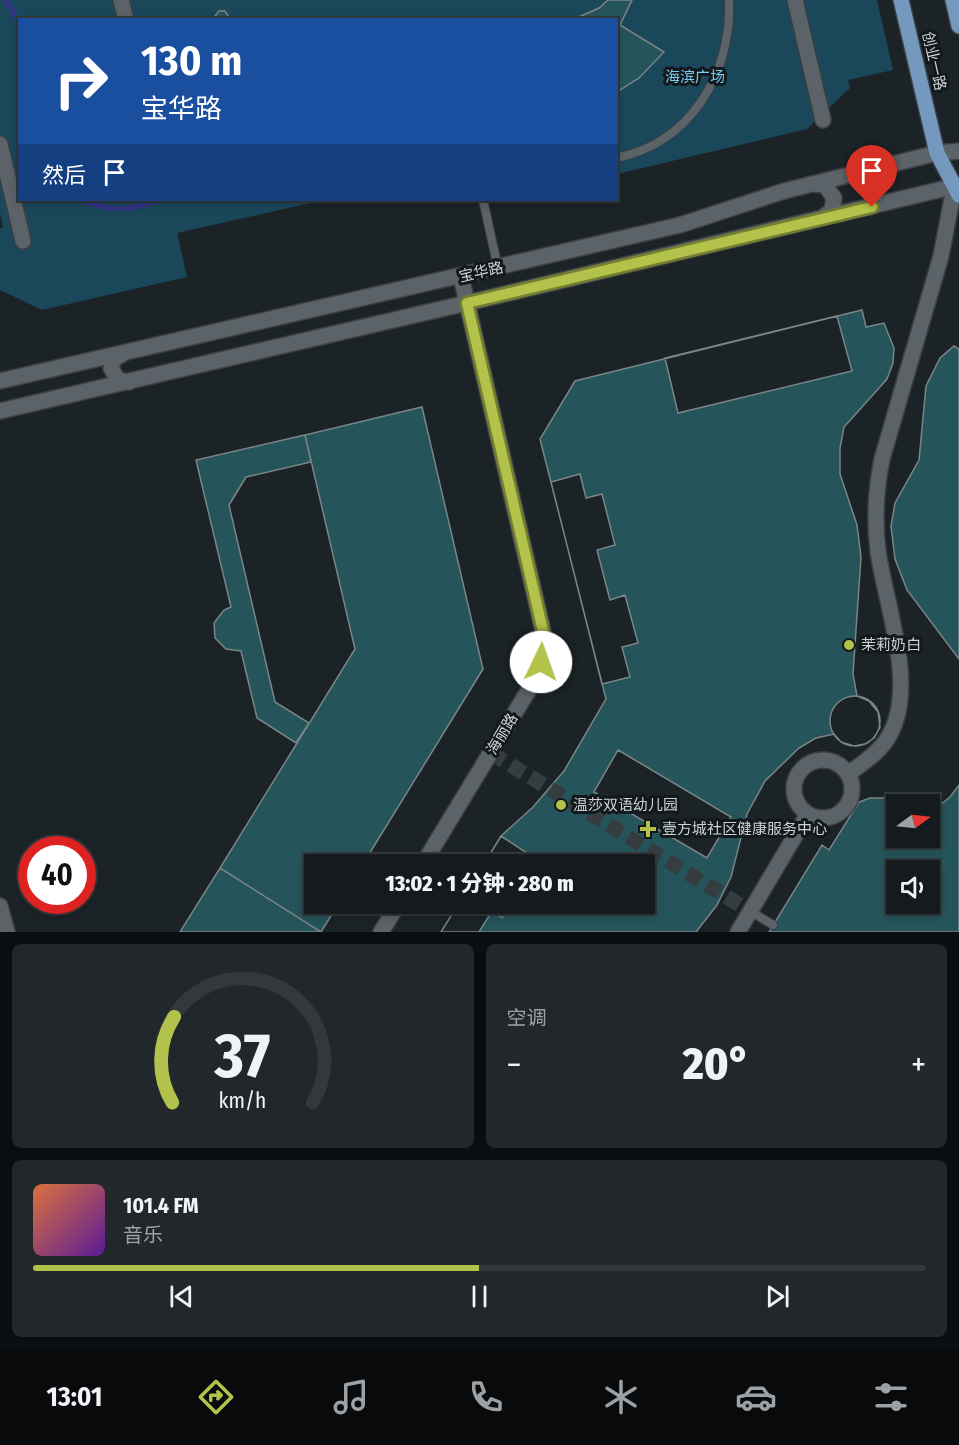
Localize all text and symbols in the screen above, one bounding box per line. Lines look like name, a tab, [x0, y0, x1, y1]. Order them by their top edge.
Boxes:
street label: 创业一路	[918, 30, 950, 92]
text: 130 m	[141, 36, 242, 86]
icon: right	[42, 42, 120, 120]
park label: 海滨广场	[665, 68, 725, 86]
text: 宝华路	[141, 93, 222, 125]
pin	[846, 145, 897, 207]
icon: arrive	[855, 154, 888, 187]
icon: arrive	[98, 156, 131, 189]
text: 然后	[42, 162, 86, 189]
street label: 宝华路	[457, 258, 505, 286]
position arrow	[509, 630, 573, 694]
place label: 茉莉奶白	[861, 636, 921, 654]
marker: 茉莉奶白	[842, 638, 856, 652]
street label: 海丽路	[483, 710, 521, 758]
north arrow	[886, 794, 940, 848]
map controls	[886, 794, 940, 914]
place label: 温莎双语幼儿园	[573, 796, 678, 814]
marker: 温莎双语幼儿园	[554, 798, 568, 812]
marker: 壹方城社区健康服务中心	[639, 820, 657, 838]
place label: 壹方城社区健康服务中心	[662, 820, 827, 838]
speed limit sign: 40	[18, 836, 96, 914]
button: sound	[886, 860, 940, 914]
text: 13:02 · 1 分钟 · 280 m	[385, 870, 574, 897]
text: 空调	[507, 1006, 547, 1030]
text: 37	[214, 1019, 271, 1094]
text: 20°	[683, 1037, 750, 1091]
text: −	[507, 1045, 521, 1085]
text: +	[911, 1045, 926, 1085]
text: km/h	[219, 1088, 267, 1114]
text: 101.4 FM	[123, 1192, 199, 1219]
text: 音乐	[123, 1223, 163, 1247]
icon: previous	[165, 1280, 198, 1313]
icon: pause	[463, 1280, 496, 1313]
icon: next	[761, 1280, 794, 1313]
icon: directions	[195, 1376, 237, 1418]
icon: music	[330, 1376, 372, 1418]
icon: phone	[465, 1376, 507, 1418]
icon: climate	[600, 1376, 642, 1418]
icon: car	[735, 1376, 777, 1418]
icon: filters	[870, 1376, 912, 1418]
text: 13:01	[47, 1381, 102, 1413]

